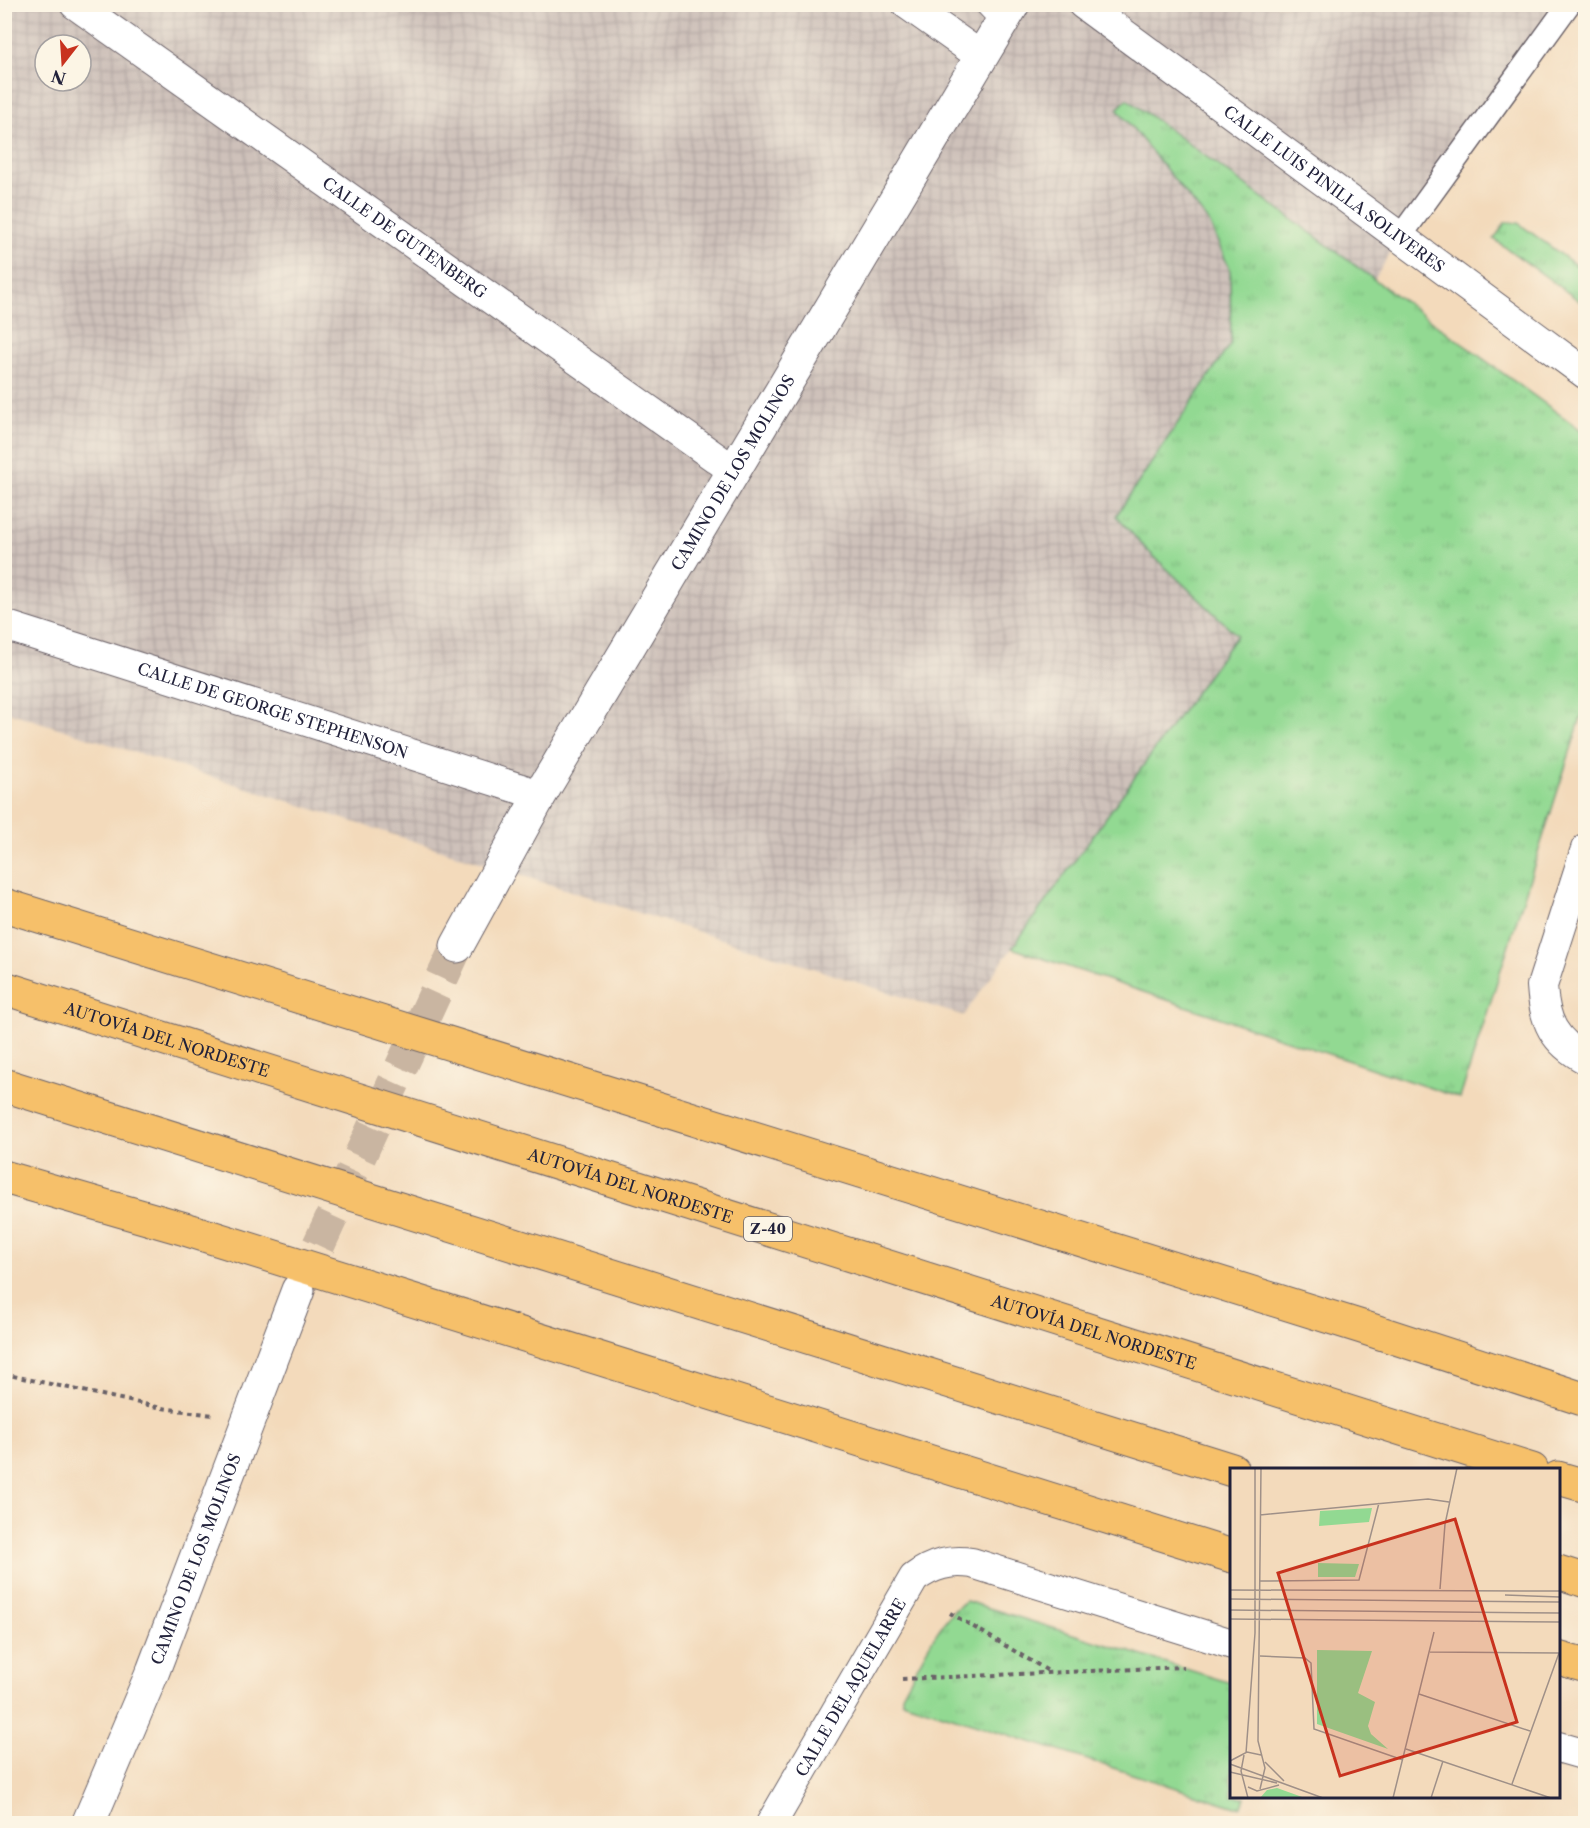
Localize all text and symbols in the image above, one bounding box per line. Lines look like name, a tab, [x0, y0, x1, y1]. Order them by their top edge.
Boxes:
north arrow	[33, 33, 93, 93]
text: N	[49, 66, 68, 89]
street label: CALLE LUIS PINILLA SOLIVERES	[1220, 101, 1449, 277]
street label: CALLE DE GUTENBERG	[319, 172, 491, 303]
street label: CAMINO DE LOS MOLINOS	[667, 371, 799, 574]
street label: CALLE DE GEORGE STEPHENSON	[135, 658, 410, 762]
street label: AUTOVÍA DEL NORDESTE	[61, 997, 272, 1081]
street label: AUTOVÍA DEL NORDESTE	[525, 1144, 736, 1227]
road number: Z-40	[744, 1217, 792, 1241]
street label: AUTOVÍA DEL NORDESTE	[988, 1290, 1199, 1374]
street label: CAMINO DE LOS MOLINOS	[146, 1451, 245, 1668]
inset map	[1230, 1468, 1560, 1798]
street label: CALLE DEL AQUELARRE	[791, 1595, 910, 1780]

